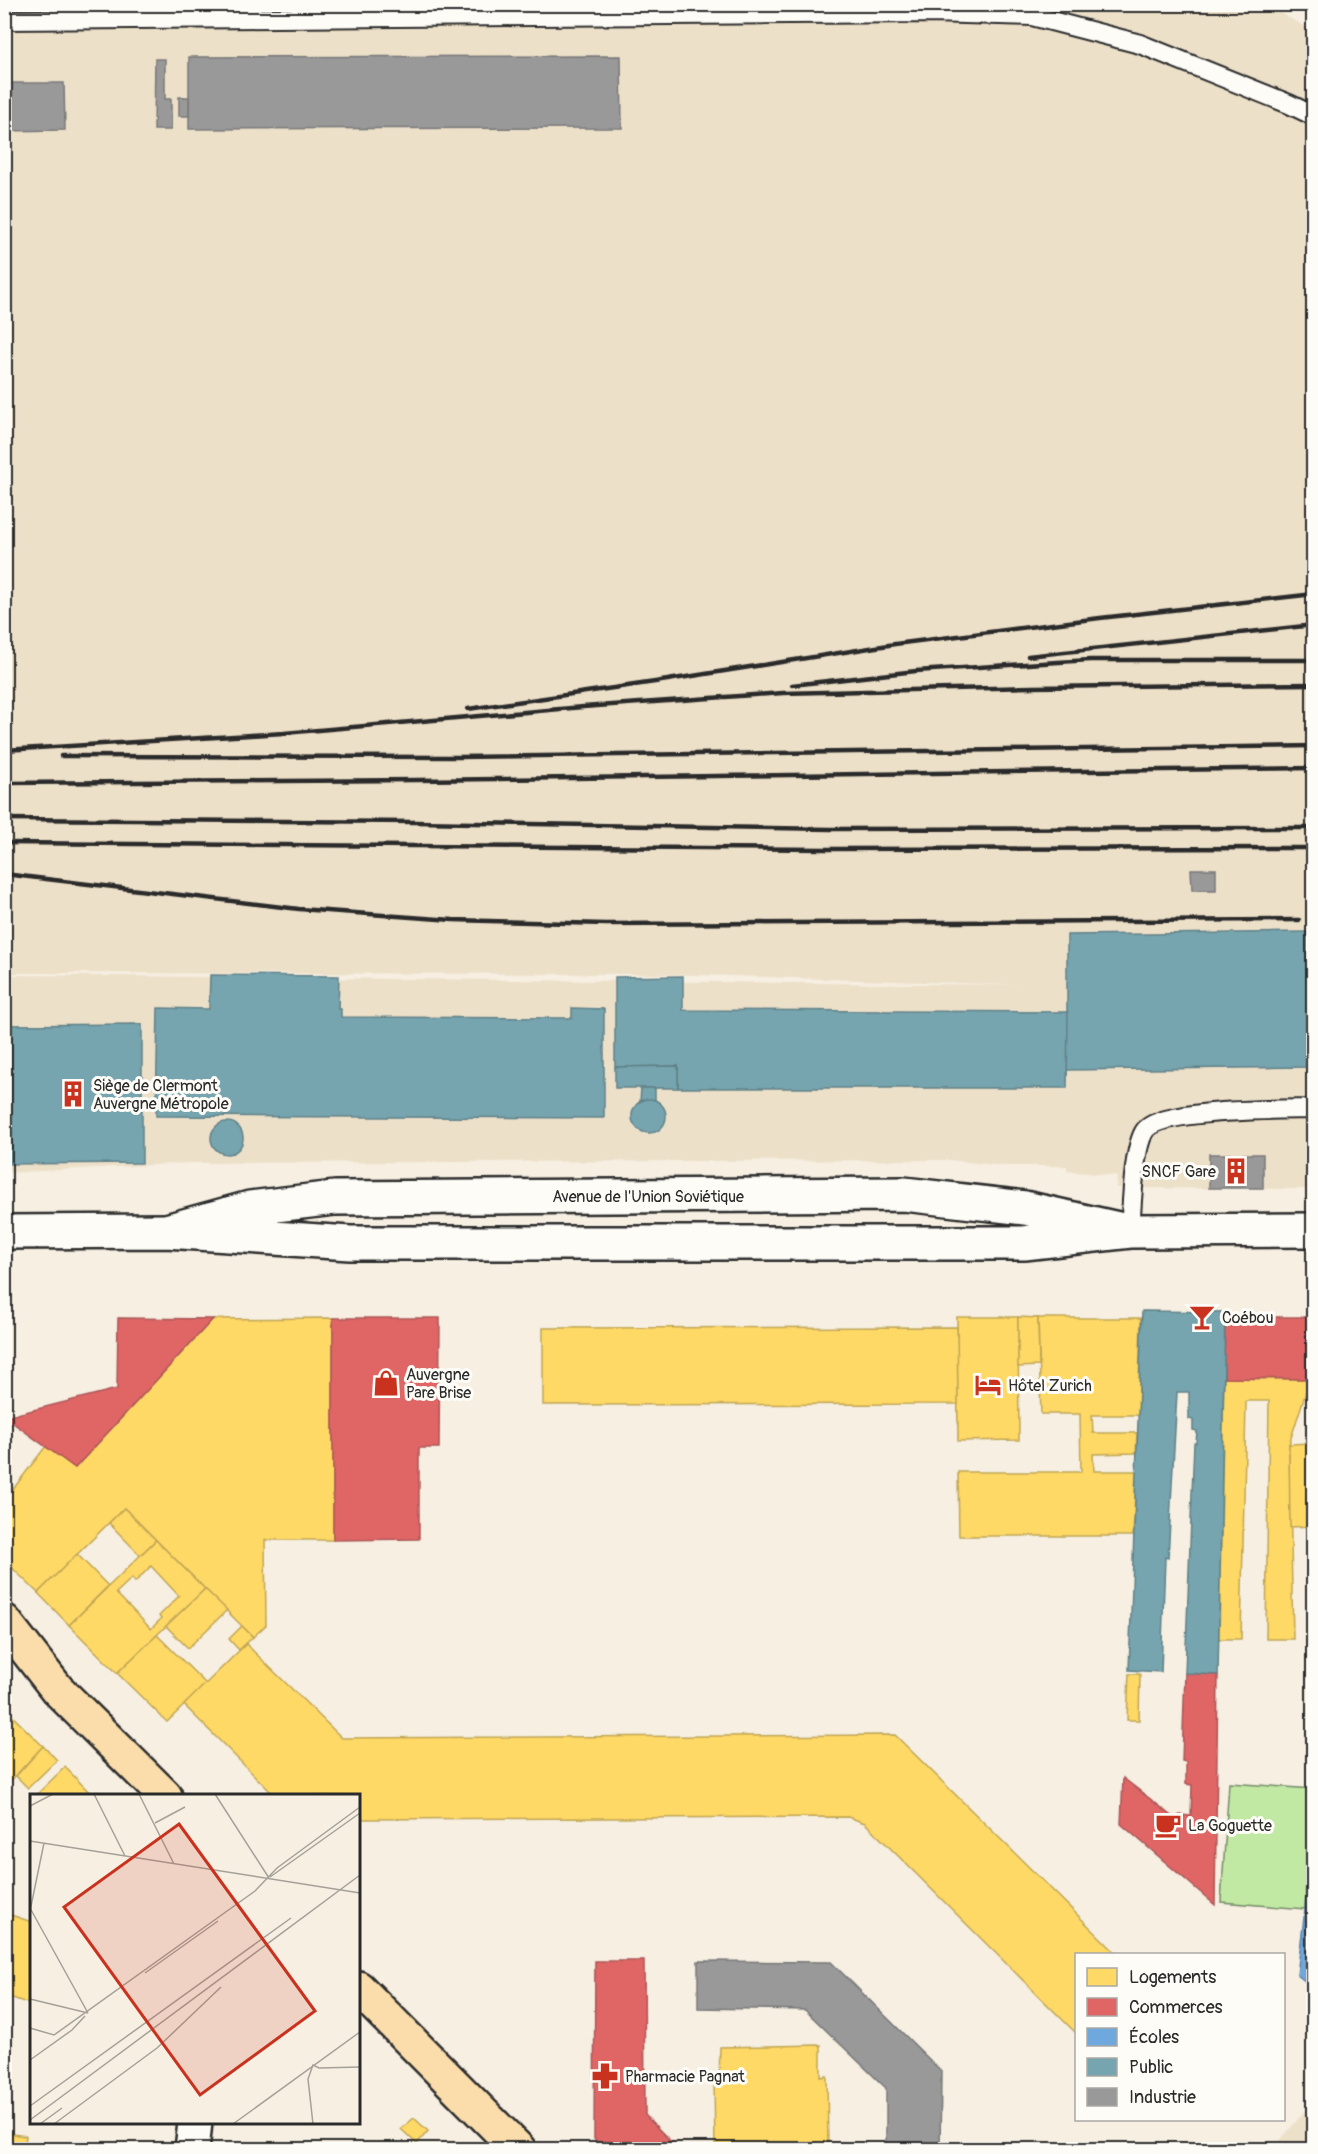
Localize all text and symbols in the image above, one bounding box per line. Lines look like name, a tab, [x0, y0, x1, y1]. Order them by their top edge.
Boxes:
place label: Siège de Clermont Auvergne Métropole	[93, 1076, 229, 1114]
building icon: Siège de Clermont Auvergne Métropole	[58, 1079, 88, 1109]
building icon: SNCF Gare	[1221, 1156, 1251, 1186]
place label: SNCF Gare	[1142, 1162, 1216, 1182]
street label: Avenue de l'Union Soviétique	[552, 1187, 744, 1207]
bar icon: Coébou	[1187, 1302, 1217, 1332]
place label: Coébou	[1222, 1308, 1273, 1328]
place label: Auvergne Pare Brise	[406, 1365, 471, 1403]
shop icon: Auvergne Pare Brise	[371, 1368, 401, 1398]
hotel icon: Hôtel Zurich	[973, 1370, 1003, 1400]
place label: Hôtel Zurich	[1008, 1376, 1092, 1396]
inset map	[30, 1794, 360, 2124]
cafe icon: La Goguette	[1153, 1810, 1183, 1840]
place label: La Goguette	[1188, 1816, 1272, 1836]
legend	[1075, 1953, 1285, 2121]
text: Logements	[1129, 1966, 1216, 1989]
text: Commerces	[1129, 1996, 1223, 2019]
text: Écoles	[1129, 2026, 1179, 2049]
text: Public	[1129, 2056, 1173, 2079]
pharmacy icon: Pharmacie Pagnat	[590, 2061, 620, 2091]
place label: Pharmacie Pagnat	[625, 2067, 745, 2087]
text: Industrie	[1129, 2086, 1196, 2109]

